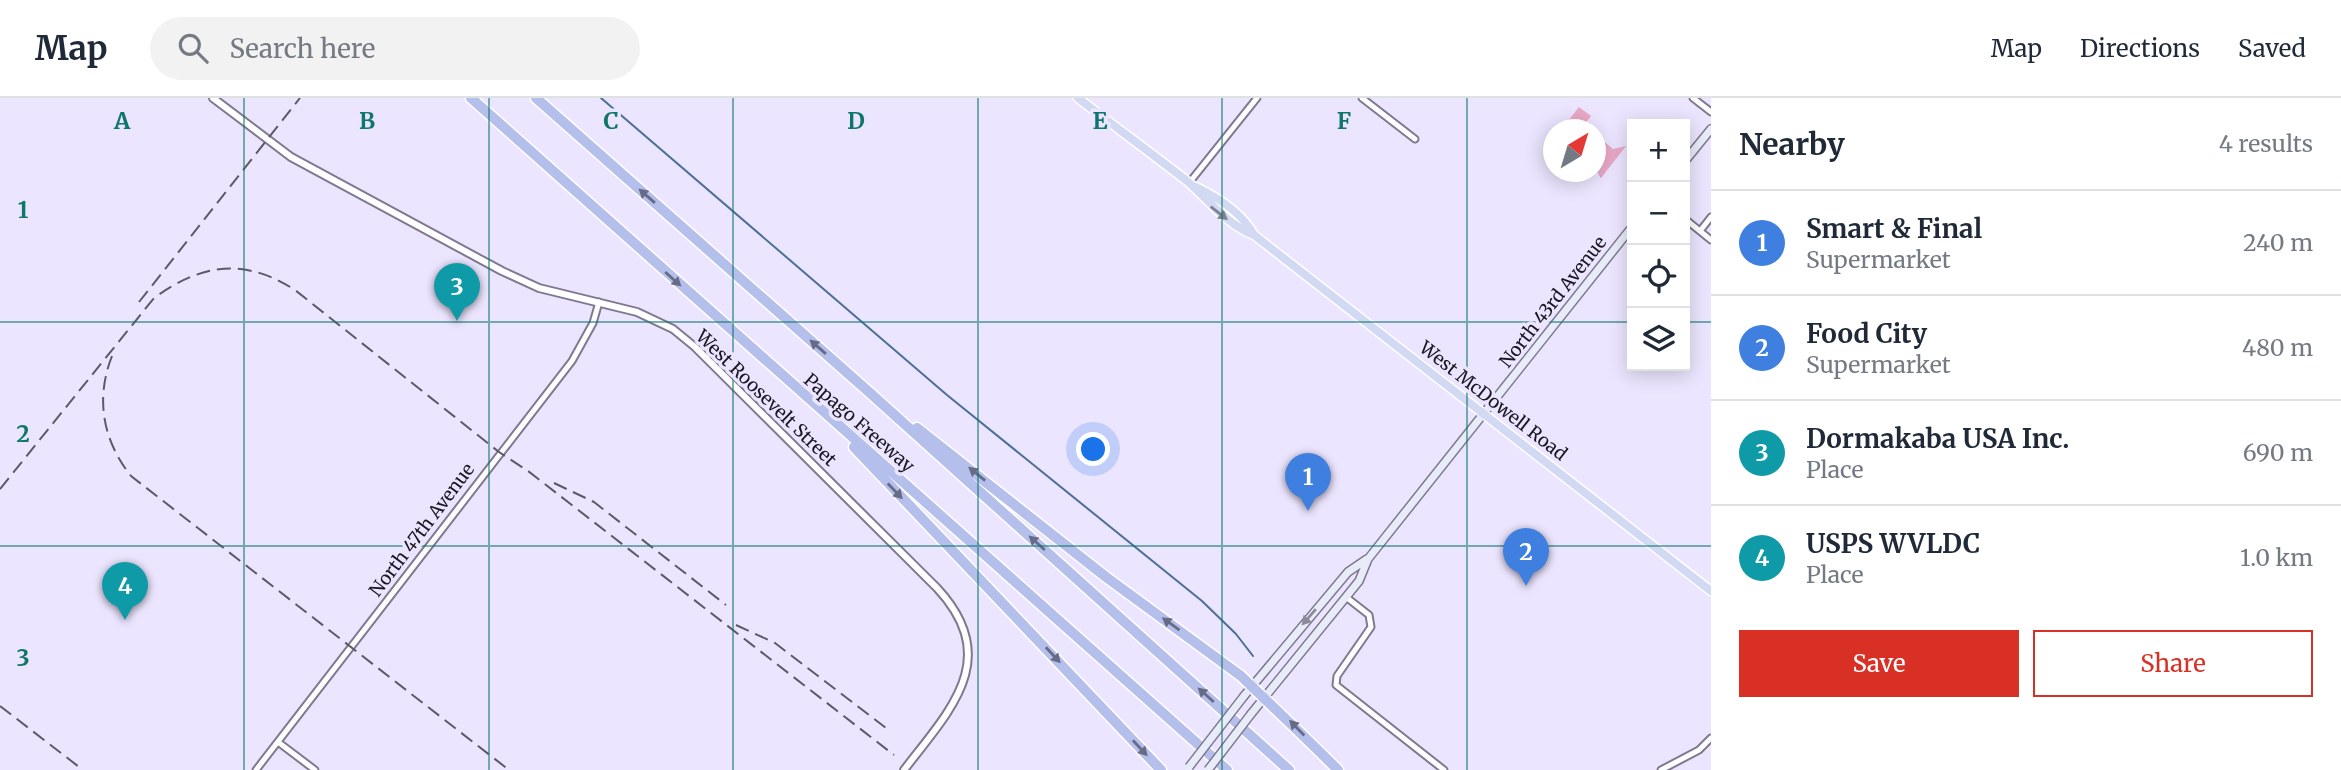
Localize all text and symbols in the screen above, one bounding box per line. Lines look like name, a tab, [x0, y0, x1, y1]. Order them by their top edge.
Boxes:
search box	[150, 17, 640, 80]
text: Map	[35, 28, 108, 69]
icon: search	[174, 29, 212, 67]
text: Search here	[230, 32, 375, 65]
text: Map	[1991, 33, 2042, 64]
text: Directions	[2080, 33, 2200, 64]
text: Saved	[2238, 33, 2306, 64]
text: A	[113, 106, 131, 135]
text: B	[359, 106, 375, 135]
text: C	[603, 106, 619, 135]
text: D	[847, 106, 865, 135]
text: E	[1092, 106, 1108, 135]
text: F	[1337, 106, 1351, 135]
north arrow	[1543, 119, 1606, 182]
map controls	[1627, 119, 1690, 371]
button: +	[1627, 119, 1690, 182]
text: Nearby	[1739, 125, 1845, 163]
text: 4 results	[2219, 129, 2313, 158]
button: −	[1627, 182, 1690, 245]
one-way arrow	[638, 188, 656, 204]
text: 1	[18, 195, 29, 224]
one-way arrow	[1210, 205, 1228, 220]
text: Smart & Final	[1806, 212, 1982, 245]
text: 1	[1757, 228, 1767, 257]
text: 240 m	[2243, 228, 2313, 257]
street label: North 43rd Avenue	[1494, 231, 1611, 372]
button: locate	[1627, 245, 1690, 308]
text: Supermarket	[1806, 245, 1951, 274]
pin: 3	[434, 263, 480, 321]
one-way arrow	[664, 271, 682, 287]
button: layers	[1627, 308, 1690, 371]
text: Food City	[1806, 317, 1927, 350]
street label: West Roosevelt Street	[691, 324, 841, 471]
text: 2	[1755, 333, 1769, 362]
text: 480 m	[2242, 333, 2313, 362]
street label: West McDowell Road	[1414, 335, 1572, 466]
one-way arrow	[809, 340, 826, 355]
text: Supermarket	[1806, 350, 1951, 379]
street label: Papago Freeway	[799, 368, 920, 477]
text: 2	[16, 419, 30, 448]
text: Dormakaba USA Inc.	[1806, 422, 2069, 455]
your location	[1076, 432, 1110, 466]
text: 3	[1755, 438, 1769, 467]
text: 690 m	[2243, 438, 2313, 467]
pin: 1	[1285, 453, 1331, 511]
text: Place	[1806, 455, 1863, 484]
street label: North 47th Avenue	[364, 459, 479, 601]
one-way arrow	[969, 467, 986, 482]
one-way arrow	[887, 482, 903, 499]
text: USPS WVLDC	[1806, 527, 1980, 560]
pin: 2	[1503, 528, 1549, 586]
one-way arrow	[1028, 535, 1046, 551]
text: 4	[1755, 543, 1769, 572]
text: 1.0 km	[2240, 543, 2313, 572]
text: Place	[1806, 560, 1863, 589]
pin: 4	[102, 562, 148, 620]
one-way arrow	[1301, 608, 1317, 626]
one-way arrow	[1162, 617, 1180, 632]
button: Save	[1739, 630, 2019, 697]
button: Share	[2033, 630, 2313, 697]
text: 3	[16, 643, 30, 672]
one-way arrow	[1045, 646, 1061, 664]
one-way arrow	[1198, 688, 1215, 704]
one-way arrow	[1289, 720, 1305, 737]
one-way arrow	[1132, 739, 1148, 756]

